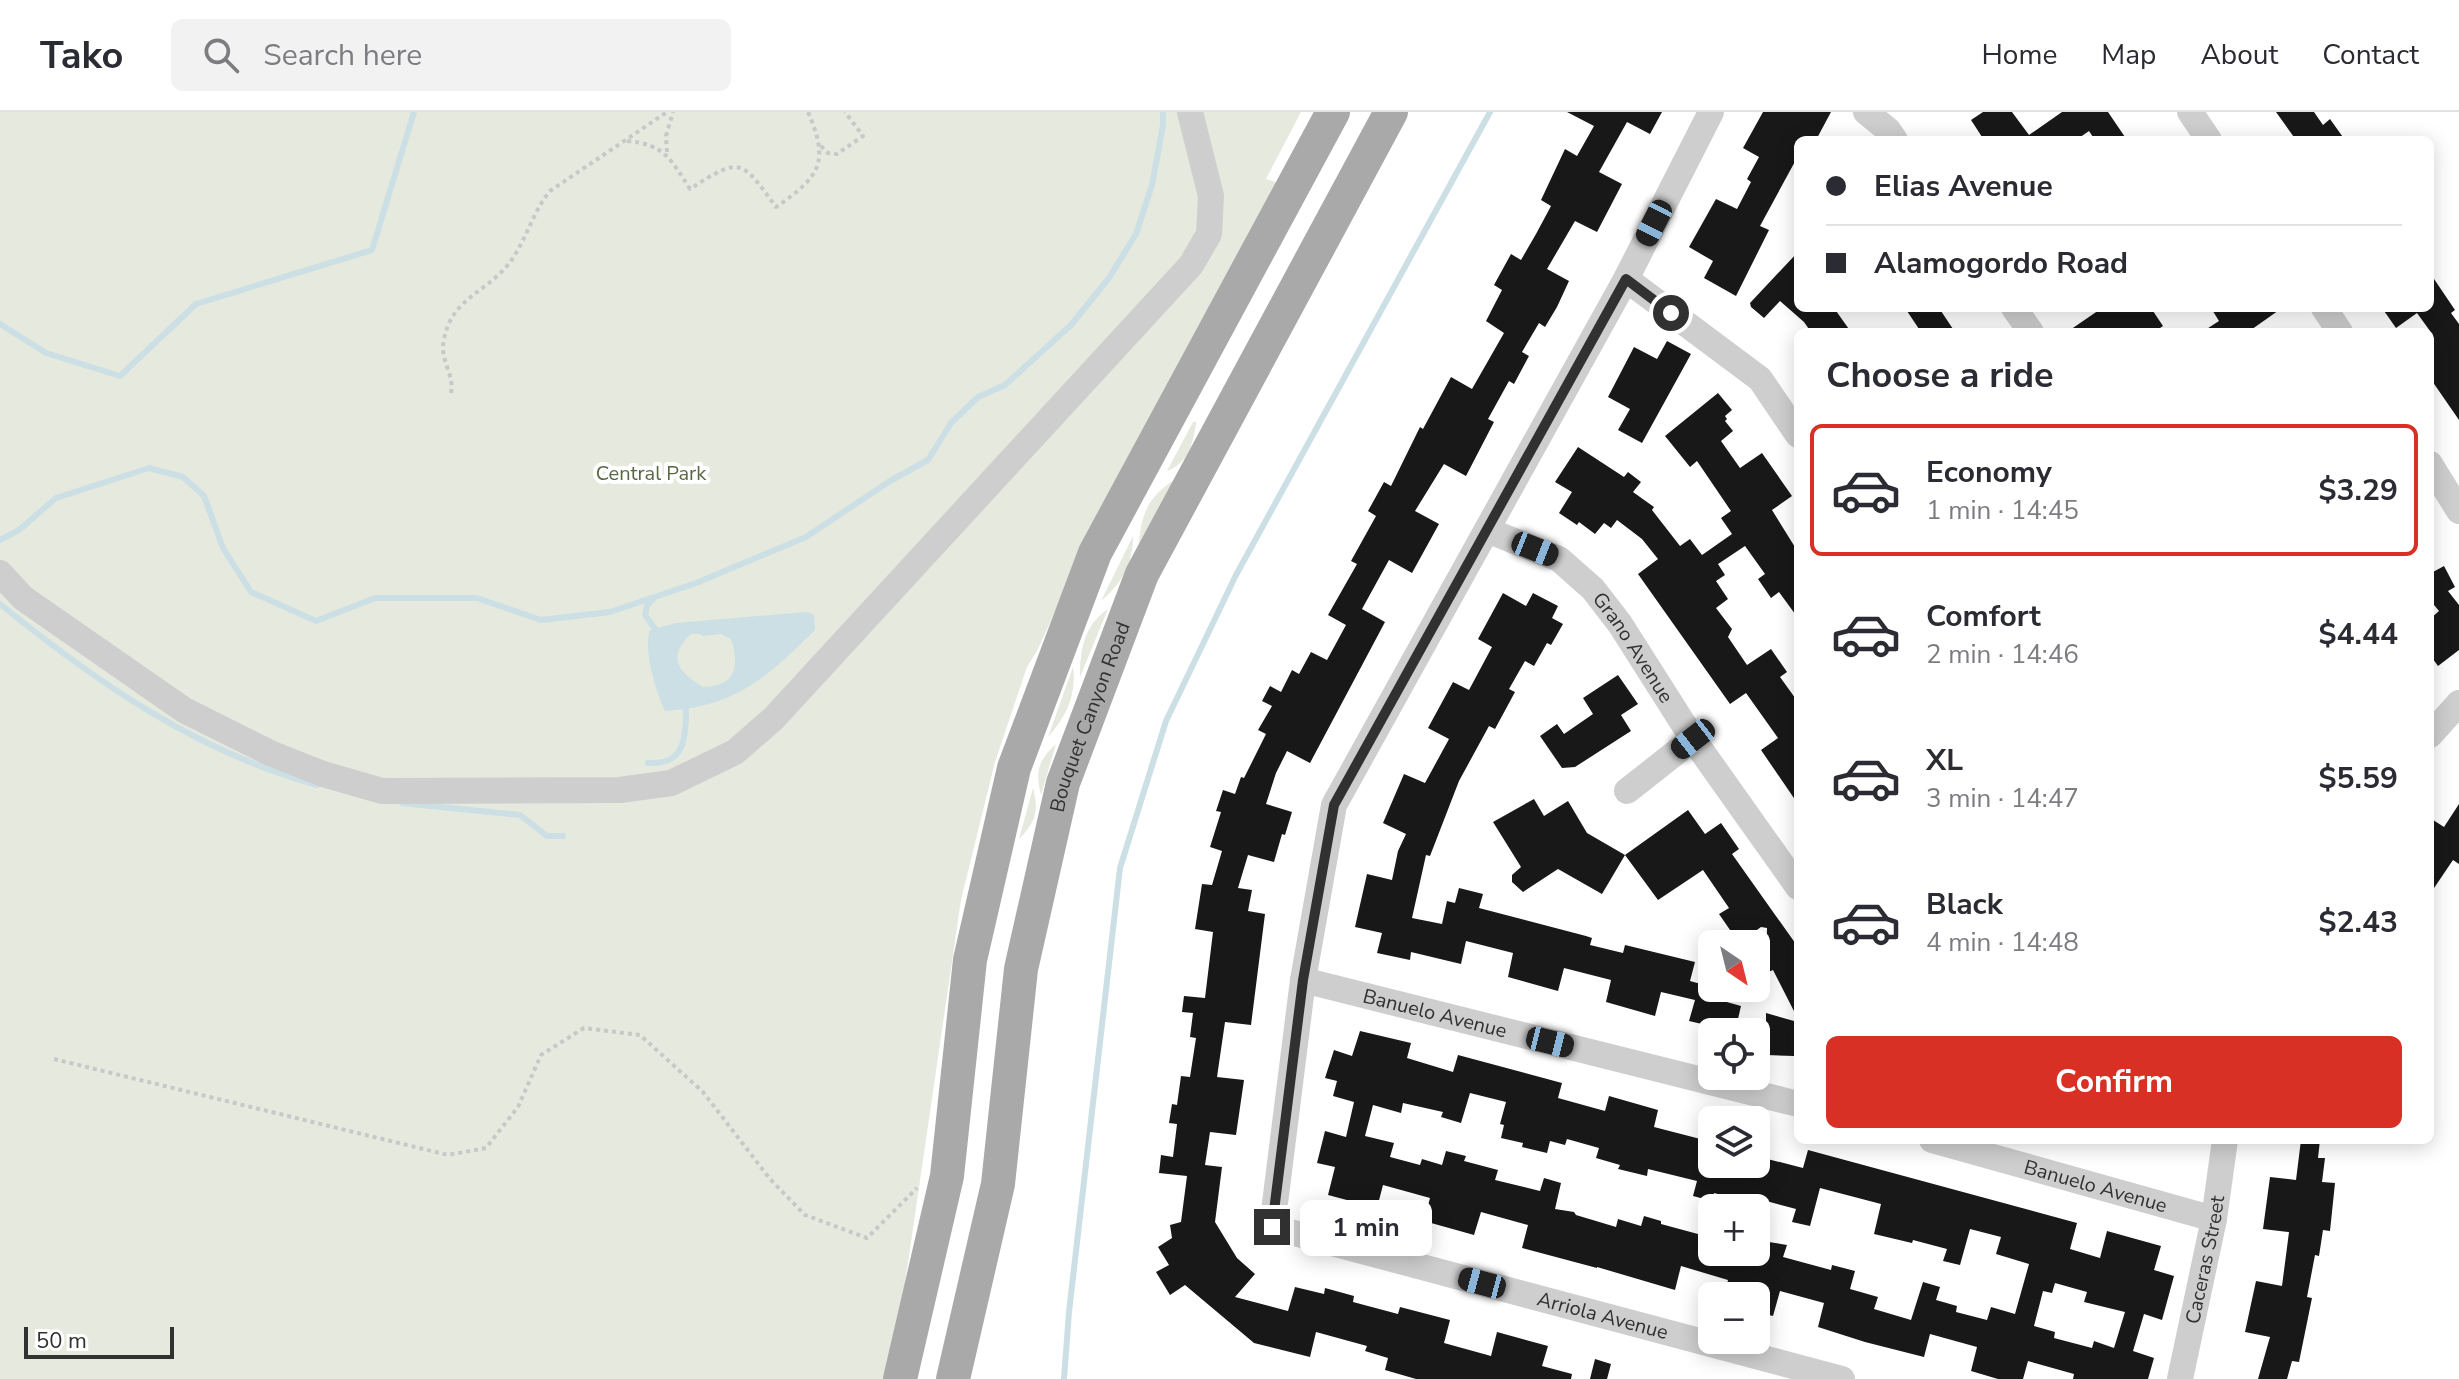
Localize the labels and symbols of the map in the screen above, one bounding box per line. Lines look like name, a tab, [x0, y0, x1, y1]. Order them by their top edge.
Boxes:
car	[1632, 196, 1676, 250]
route start	[1653, 295, 1689, 331]
park label: Central Park	[596, 460, 707, 487]
car	[1508, 529, 1562, 569]
street label: Grano Avenue	[1587, 586, 1680, 708]
street label: Bouquet Canyon Road	[1043, 618, 1136, 815]
car	[1667, 715, 1719, 763]
north arrow	[1698, 930, 1770, 1002]
street label: Banuelo Avenue	[1360, 982, 1510, 1044]
car	[1524, 1025, 1576, 1059]
street label: Banuelo Avenue	[2021, 1153, 2170, 1219]
street label: Caceras Street	[2179, 1193, 2231, 1326]
callout: 1 min	[1300, 1199, 1432, 1255]
route end	[1254, 1209, 1290, 1245]
car	[1456, 1265, 1508, 1301]
street label: Arriola Avenue	[1534, 1285, 1671, 1346]
scale bar	[24, 1323, 174, 1359]

